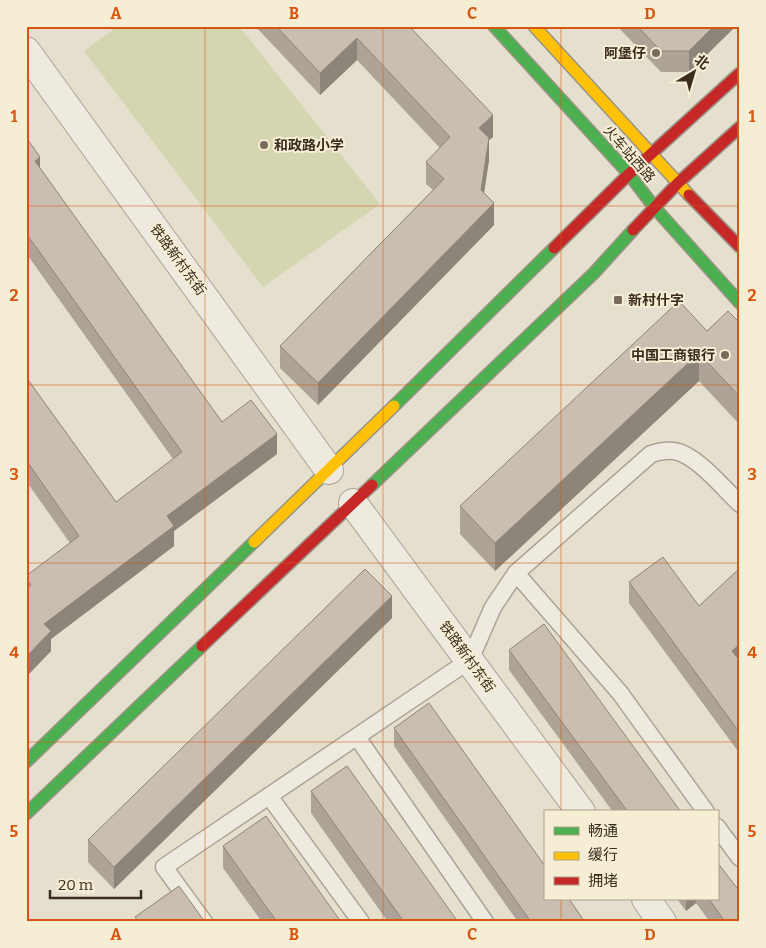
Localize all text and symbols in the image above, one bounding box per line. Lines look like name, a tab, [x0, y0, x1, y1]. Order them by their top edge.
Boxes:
text: A	[110, 4, 122, 23]
text: B	[289, 4, 299, 23]
text: C	[467, 4, 477, 23]
text: D	[644, 4, 656, 23]
place label: 阿堡仔	[604, 45, 646, 62]
marker: 阿堡仔	[650, 47, 662, 59]
north arrow	[668, 48, 718, 98]
text: 北	[691, 51, 712, 73]
text: 1	[11, 107, 18, 126]
text: 1	[749, 107, 756, 126]
street label: 火车站西路	[600, 122, 658, 186]
place label: 和政路小学	[274, 137, 344, 154]
marker: 和政路小学	[258, 139, 270, 151]
street label: 铁路新村东街	[146, 221, 210, 299]
text: 2	[9, 286, 19, 305]
text: 2	[747, 286, 757, 305]
place label: 新村什字	[628, 292, 684, 309]
marker: 新村什字	[612, 294, 624, 306]
place label: 中国工商银行	[631, 347, 715, 364]
marker: 中国工商银行	[719, 349, 731, 361]
text: 3	[9, 465, 19, 484]
text: 3	[747, 465, 757, 484]
street label: 铁路新村东街	[435, 618, 499, 696]
text: 4	[9, 643, 19, 662]
text: 4	[747, 643, 757, 662]
legend	[544, 810, 718, 900]
text: 5	[10, 822, 19, 841]
text: 畅通	[588, 822, 618, 840]
text: 5	[748, 822, 757, 841]
text: 缓行	[588, 846, 618, 864]
scale bar	[50, 868, 141, 900]
text: 拥堵	[588, 872, 618, 890]
text: 20 m	[58, 876, 94, 894]
text: A	[110, 925, 122, 944]
text: B	[289, 925, 299, 944]
text: C	[467, 925, 477, 944]
text: D	[644, 925, 656, 944]

